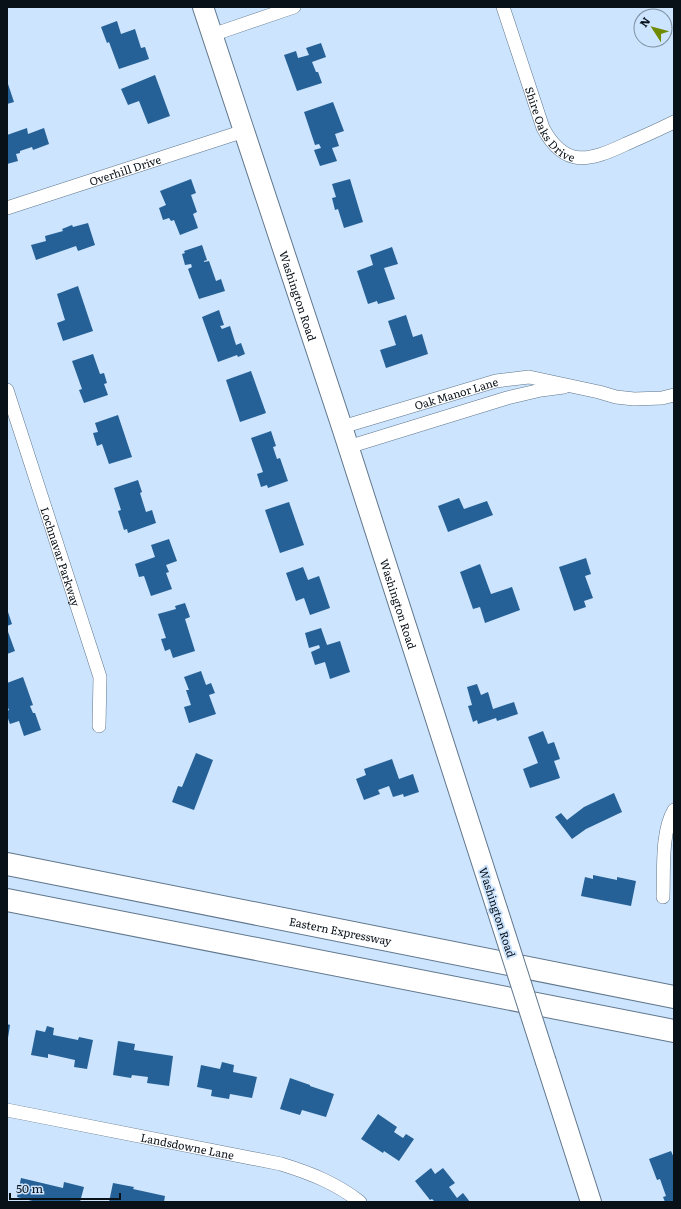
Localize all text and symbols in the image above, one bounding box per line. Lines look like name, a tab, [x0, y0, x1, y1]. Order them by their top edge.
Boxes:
north arrow	[633, 8, 673, 48]
text: N	[635, 13, 653, 30]
street label: Shire Oaks Drive	[522, 84, 577, 165]
street label: Overhill Drive	[87, 150, 163, 189]
street label: Washington Road	[276, 248, 321, 343]
street label: Oak Manor Lane	[412, 373, 500, 413]
street label: Lochnavar Parkway	[37, 505, 85, 609]
street label: Washington Road	[377, 556, 421, 651]
street label: Washington Road	[476, 865, 520, 959]
street label: Eastern Expressway	[288, 912, 394, 949]
street label: Landsdowne Lane	[139, 1129, 236, 1163]
scale bar	[10, 1175, 120, 1201]
text: 50 m	[16, 1179, 43, 1197]

